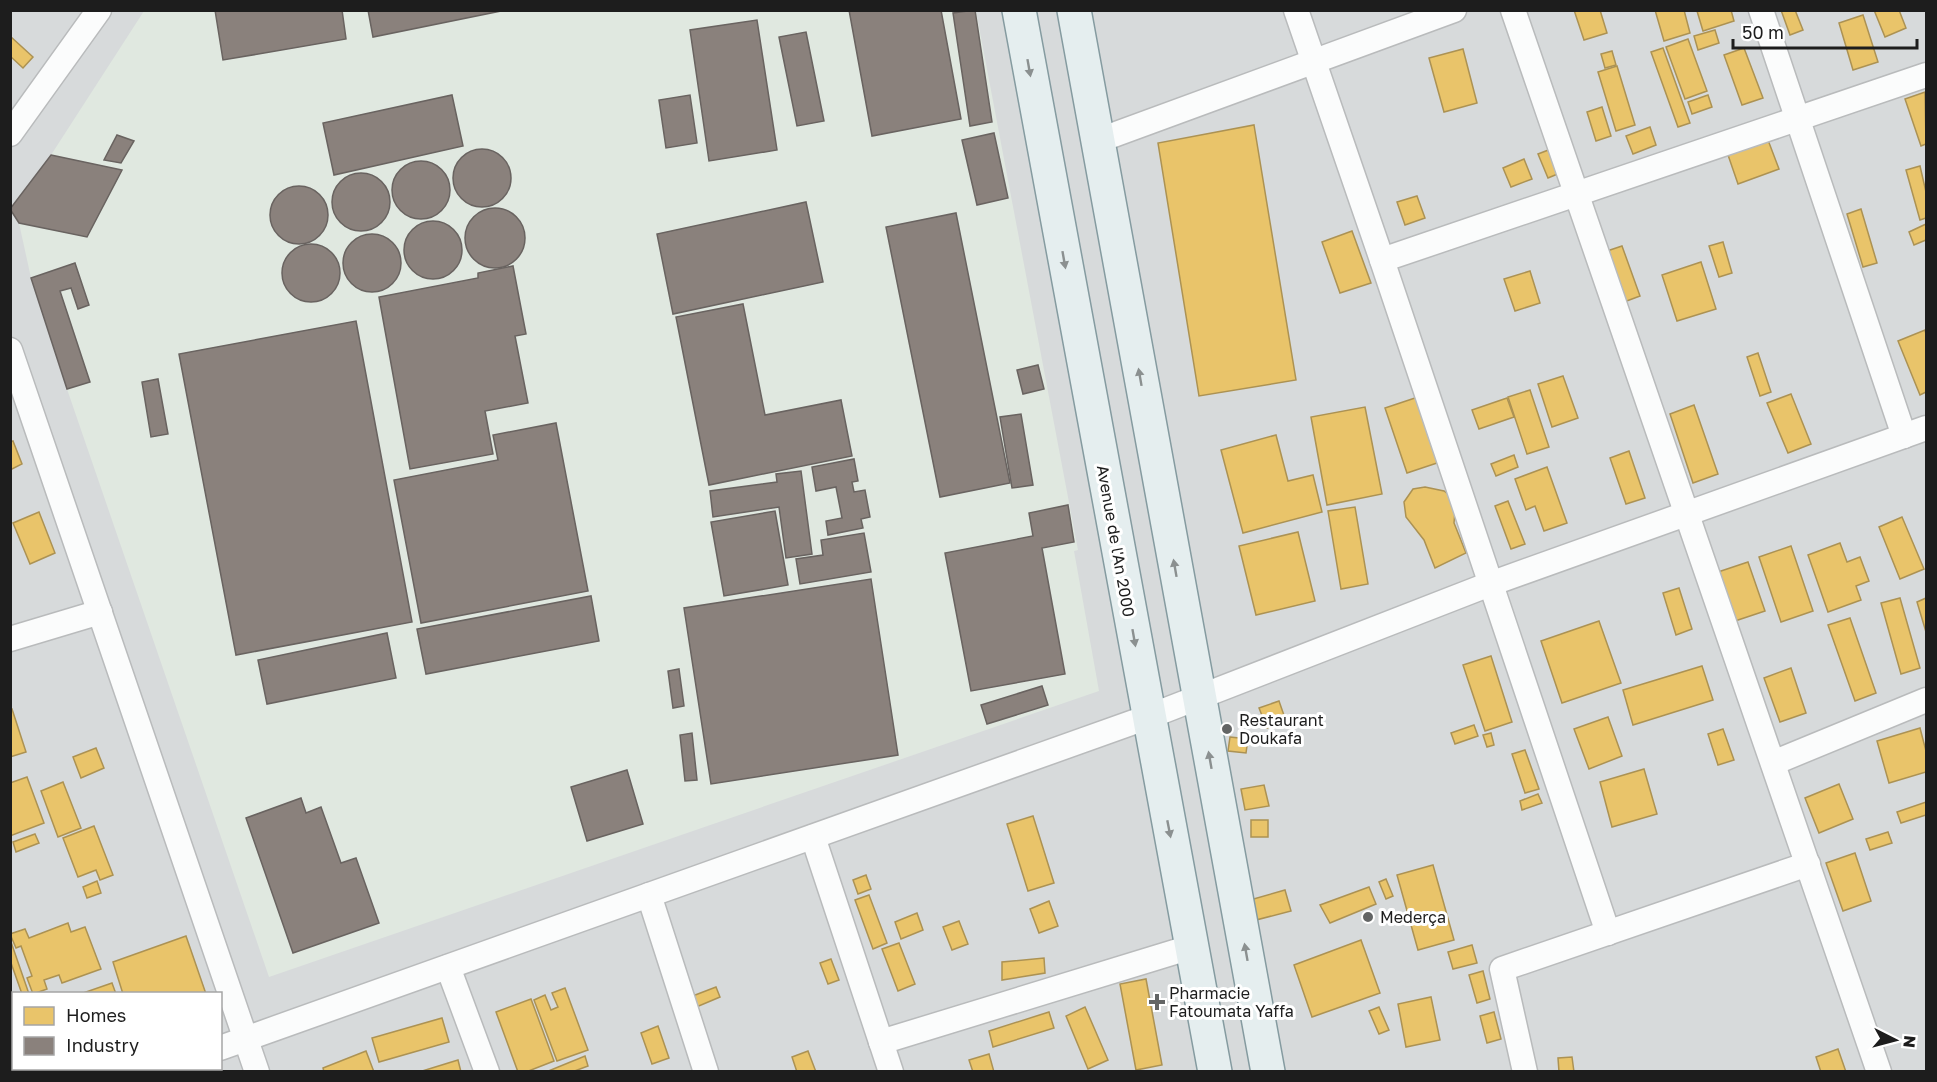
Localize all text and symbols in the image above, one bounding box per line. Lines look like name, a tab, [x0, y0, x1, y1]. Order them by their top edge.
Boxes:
scale bar	[1733, 12, 1918, 50]
text: 50 m	[1742, 21, 1784, 43]
one-way arrow	[1025, 59, 1034, 78]
one-way arrow	[1060, 251, 1069, 270]
one-way arrow	[1135, 367, 1144, 386]
street label: Avenue de l'An 2000	[1093, 463, 1139, 619]
one-way arrow	[1170, 559, 1179, 578]
one-way arrow	[1129, 628, 1138, 647]
place label: Restaurant Doukafa	[1239, 710, 1324, 748]
marker: Restaurant Doukafa	[1220, 722, 1234, 736]
one-way arrow	[1205, 751, 1214, 770]
one-way arrow	[1165, 820, 1174, 839]
place label: Mederça	[1380, 907, 1446, 927]
marker: Mederça	[1361, 910, 1375, 924]
one-way arrow	[1241, 942, 1250, 961]
place label: Pharmacie Fatoumata Yaffa	[1169, 983, 1294, 1021]
legend	[12, 992, 222, 1070]
marker: Pharmacie Fatoumata Yaffa	[1150, 995, 1164, 1009]
text: Homes	[66, 1004, 126, 1026]
north arrow	[1865, 1010, 1925, 1070]
text: Industry	[66, 1034, 139, 1056]
text: N	[1899, 1034, 1920, 1049]

